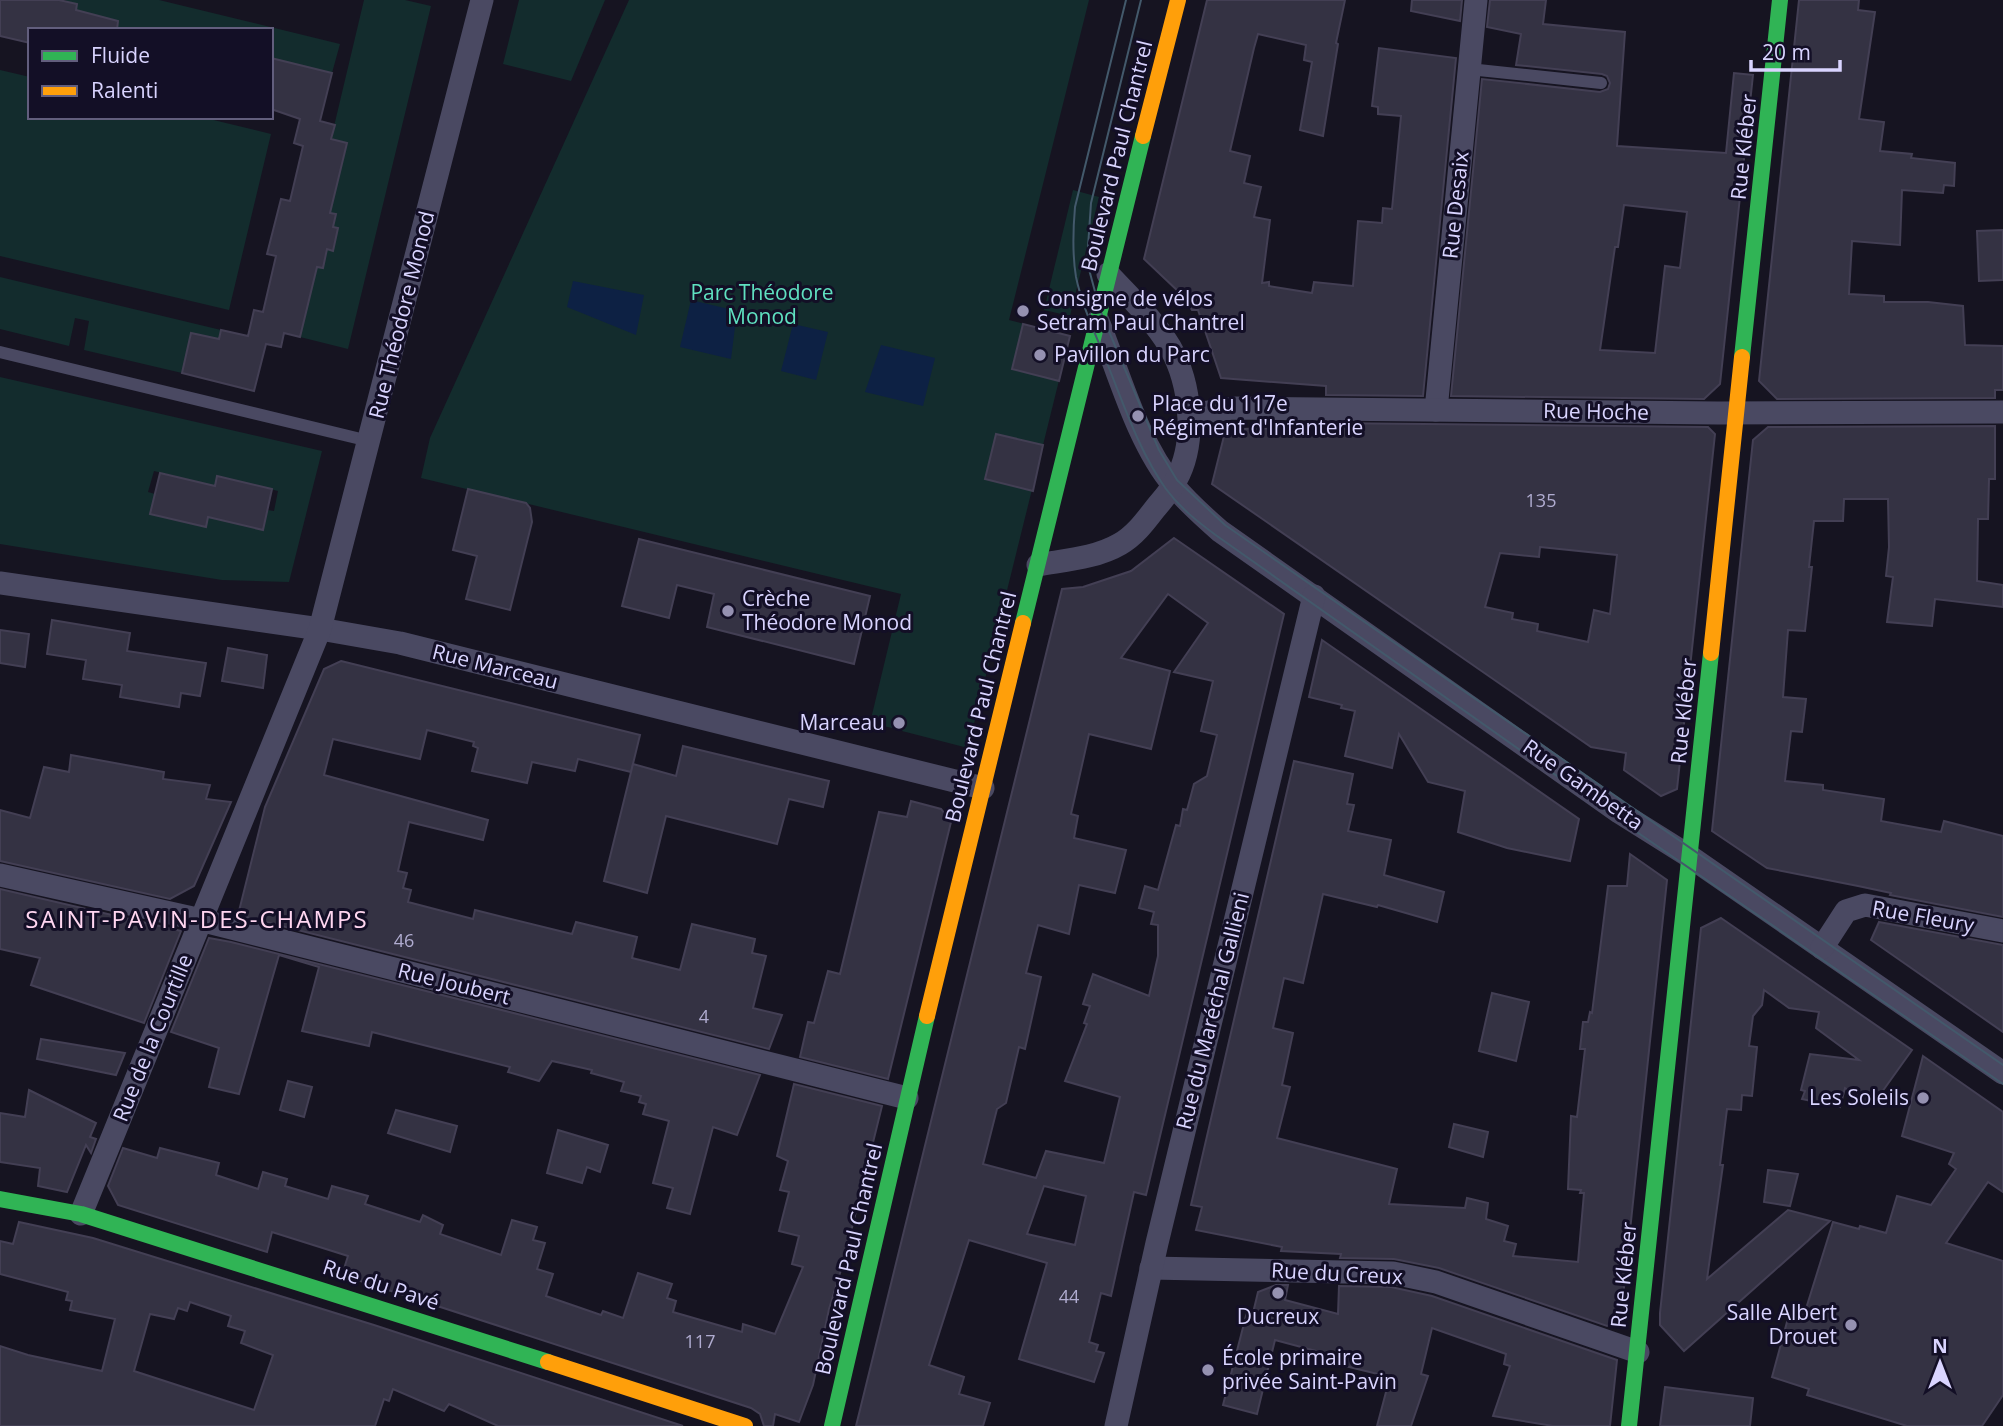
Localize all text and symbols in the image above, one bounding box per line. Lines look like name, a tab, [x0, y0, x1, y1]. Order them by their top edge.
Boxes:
legend	[28, 28, 273, 119]
scale bar	[1751, 28, 1840, 72]
street label: Boulevard Paul Chantrel	[1074, 37, 1158, 274]
text: 20 m	[1762, 38, 1811, 66]
text: Fluide	[91, 41, 150, 69]
text: Ralenti	[91, 76, 158, 104]
street label: Rue Kléber	[1724, 92, 1763, 201]
street label: Rue Desaix	[1435, 150, 1475, 260]
street label: Rue Théodore Monod	[362, 208, 440, 422]
park label: Parc Théodore Monod	[690, 278, 834, 330]
place label: Consigne de vélos Setram Paul Chantrel	[1037, 284, 1245, 336]
marker: Consigne de vélos Setram Paul Chantrel	[1015, 303, 1031, 319]
place label: Pavillon du Parc	[1054, 340, 1210, 368]
marker: Pavillon du Parc	[1032, 347, 1048, 363]
place label: Place du 117e Régiment d'Infanterie	[1152, 389, 1363, 441]
street label: Rue Hoche	[1543, 396, 1649, 426]
marker: Place du 117e Régiment d'Infanterie	[1130, 408, 1146, 424]
house number: 135	[1526, 488, 1556, 512]
place label: Crèche Théodore Monod	[742, 584, 912, 636]
street label: Boulevard Paul Chantrel	[938, 588, 1022, 825]
marker: Crèche Théodore Monod	[720, 603, 736, 619]
street label: Rue Marceau	[429, 637, 561, 695]
street label: Rue Kléber	[1664, 656, 1703, 765]
place label: Marceau	[799, 708, 885, 736]
marker: Marceau	[891, 715, 907, 731]
street label: Rue Gambetta	[1518, 732, 1649, 836]
street label: Rue du Maréchal Gallieni	[1169, 889, 1255, 1132]
street label: Rue Fleury	[1870, 893, 1977, 939]
district label: SAINT-PAVIN-DES-CHAMPS	[25, 902, 369, 935]
house number: 46	[394, 928, 414, 952]
street label: Rue de la Courtille	[106, 950, 198, 1125]
street label: Rue Joubert	[395, 956, 513, 1011]
house number: 4	[699, 1004, 709, 1028]
place label: Les Soleils	[1809, 1083, 1909, 1111]
marker: Les Soleils	[1915, 1090, 1931, 1106]
street label: Boulevard Paul Chantrel	[808, 1140, 888, 1377]
street label: Rue Kléber	[1604, 1220, 1643, 1329]
street label: Rue du Pavé	[320, 1252, 443, 1316]
street label: Rue du Creux	[1271, 1256, 1404, 1290]
house number: 44	[1059, 1284, 1079, 1308]
marker: Ducreux	[1270, 1285, 1286, 1301]
place label: Salle Albert Drouet	[1727, 1298, 1837, 1350]
place label: Ducreux	[1237, 1302, 1319, 1330]
marker: Salle Albert Drouet	[1843, 1317, 1859, 1333]
north arrow	[1905, 1328, 1975, 1398]
house number: 117	[685, 1329, 715, 1353]
text: N	[1932, 1333, 1948, 1359]
place label: École primaire privée Saint-Pavin	[1222, 1343, 1397, 1395]
marker: École primaire privée Saint-Pavin	[1200, 1362, 1216, 1378]

